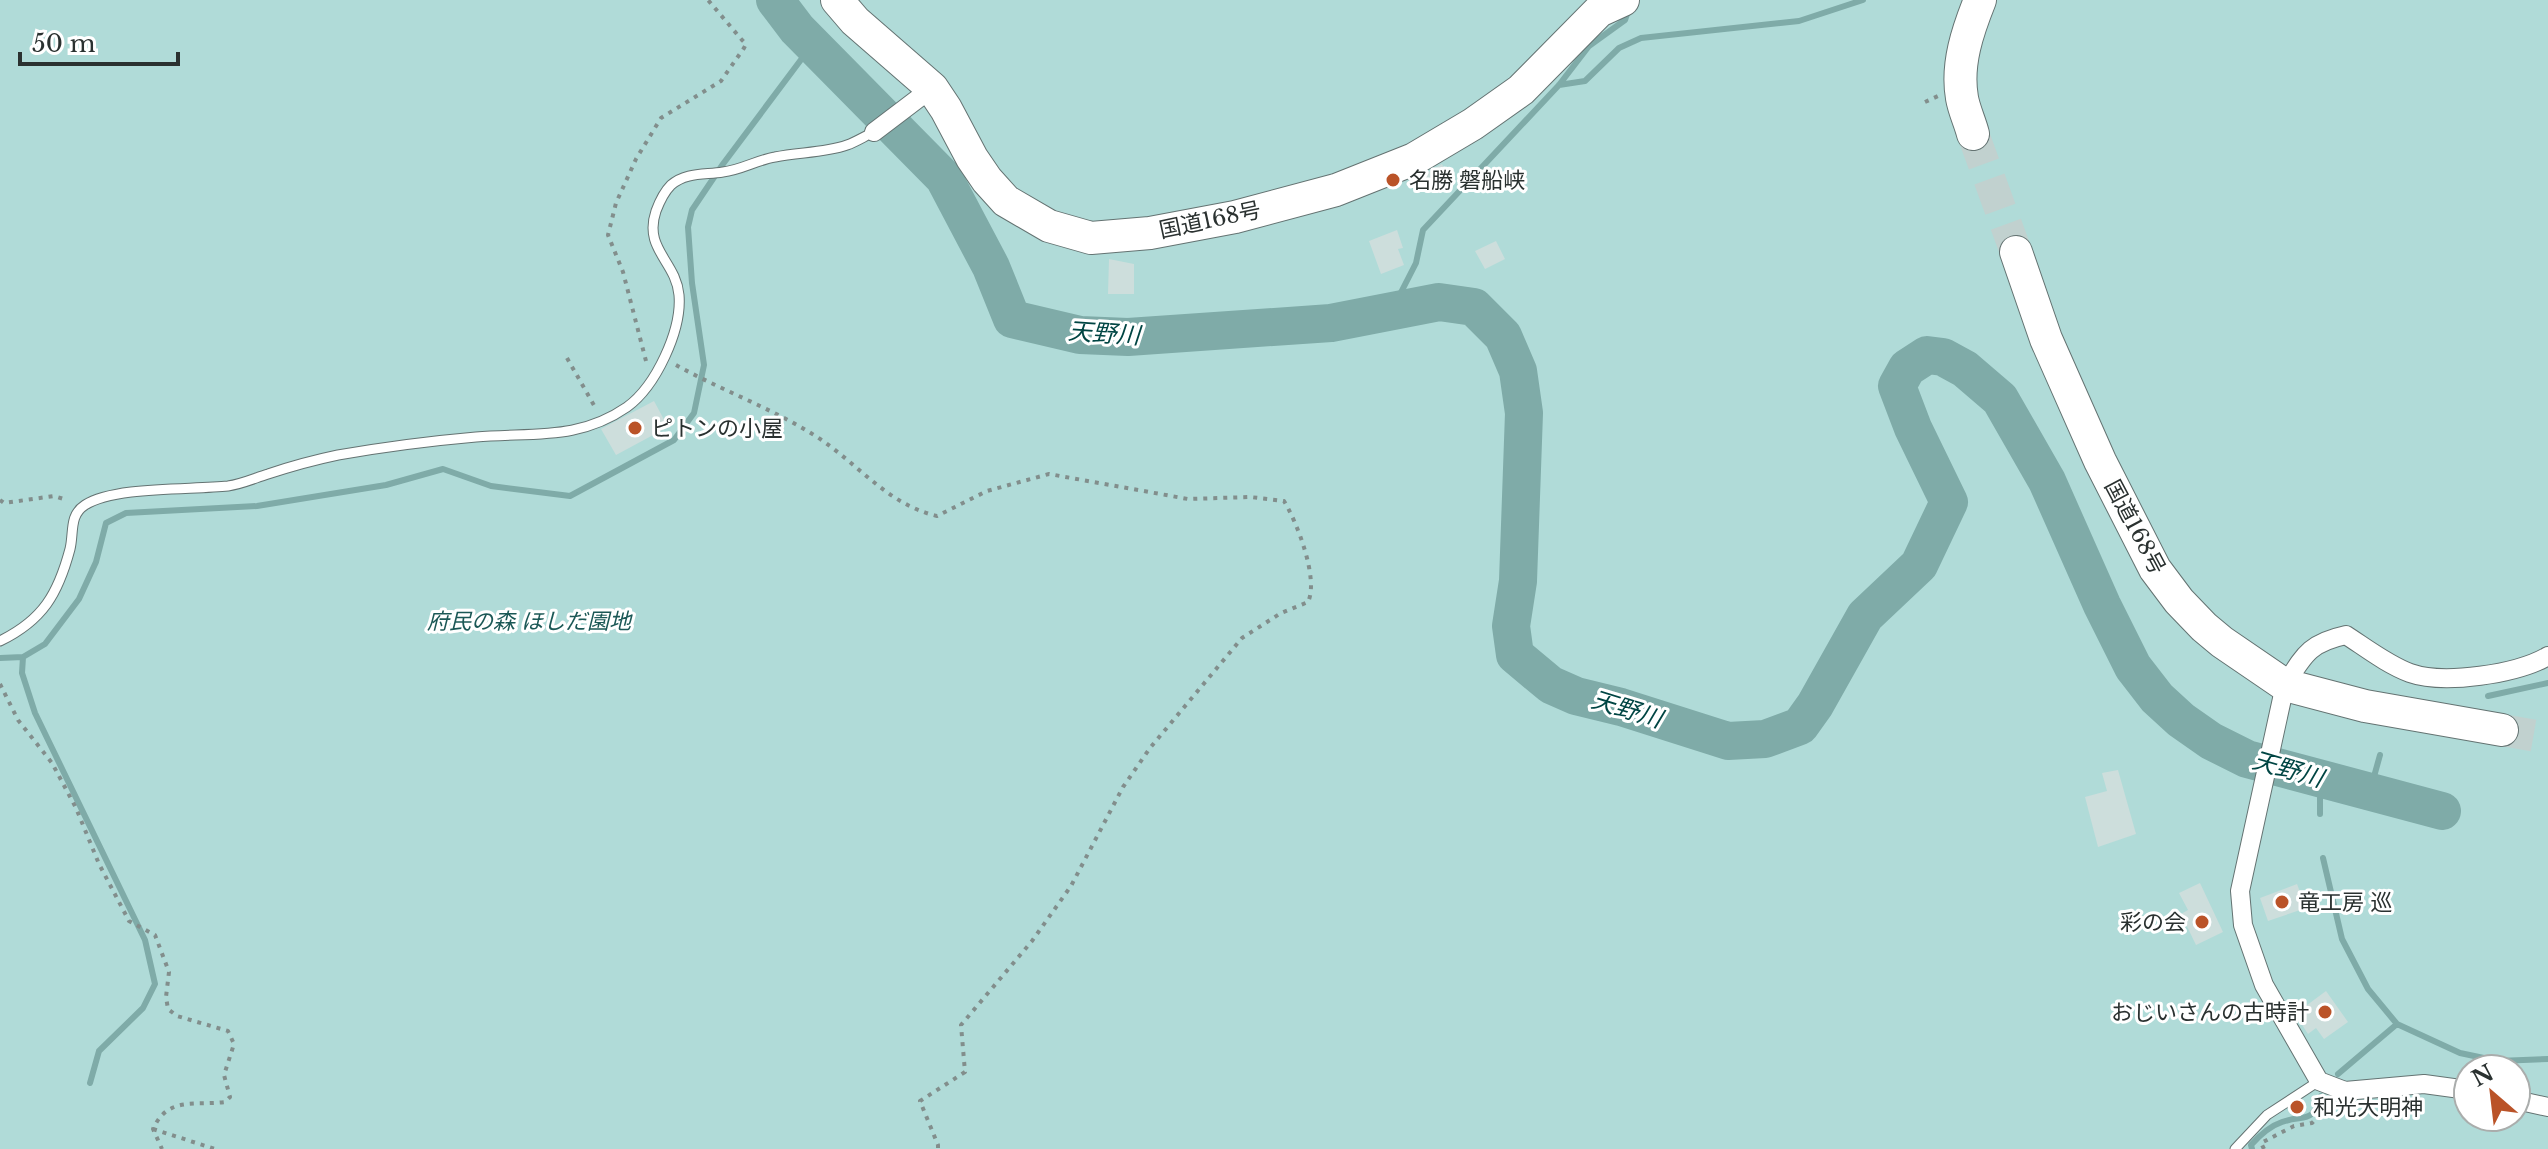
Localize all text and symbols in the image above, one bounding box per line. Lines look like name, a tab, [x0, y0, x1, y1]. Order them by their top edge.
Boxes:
scale bar	[20, 16, 178, 66]
text: 50 m	[32, 29, 96, 58]
place label: 名勝 磐船峡	[1409, 167, 1525, 194]
marker: 名勝 磐船峡	[1384, 171, 1402, 189]
street label: 国道168号	[1157, 196, 1263, 244]
water label: 天野川	[1067, 316, 1144, 350]
place label: ピトンの小屋	[651, 415, 783, 442]
marker: ピトンの小屋	[626, 419, 644, 437]
street label: 国道168号	[2099, 475, 2171, 579]
park label: 府民の森 ほしだ園地	[427, 608, 633, 635]
water label: 天野川	[1588, 685, 1669, 734]
water label: 天野川	[2249, 745, 2329, 794]
place label: 竜工房 巡	[2298, 889, 2392, 916]
marker: 竜工房 巡	[2273, 893, 2291, 911]
place label: 彩の会	[2120, 909, 2186, 936]
marker: 彩の会	[2193, 913, 2211, 931]
place label: おじいさんの古時計	[2111, 999, 2309, 1026]
marker: おじいさんの古時計	[2316, 1003, 2334, 1021]
north arrow	[2452, 1053, 2532, 1133]
text: N	[2467, 1059, 2499, 1093]
place label: 和光大明神	[2313, 1094, 2423, 1121]
marker: 和光大明神	[2288, 1098, 2306, 1116]

